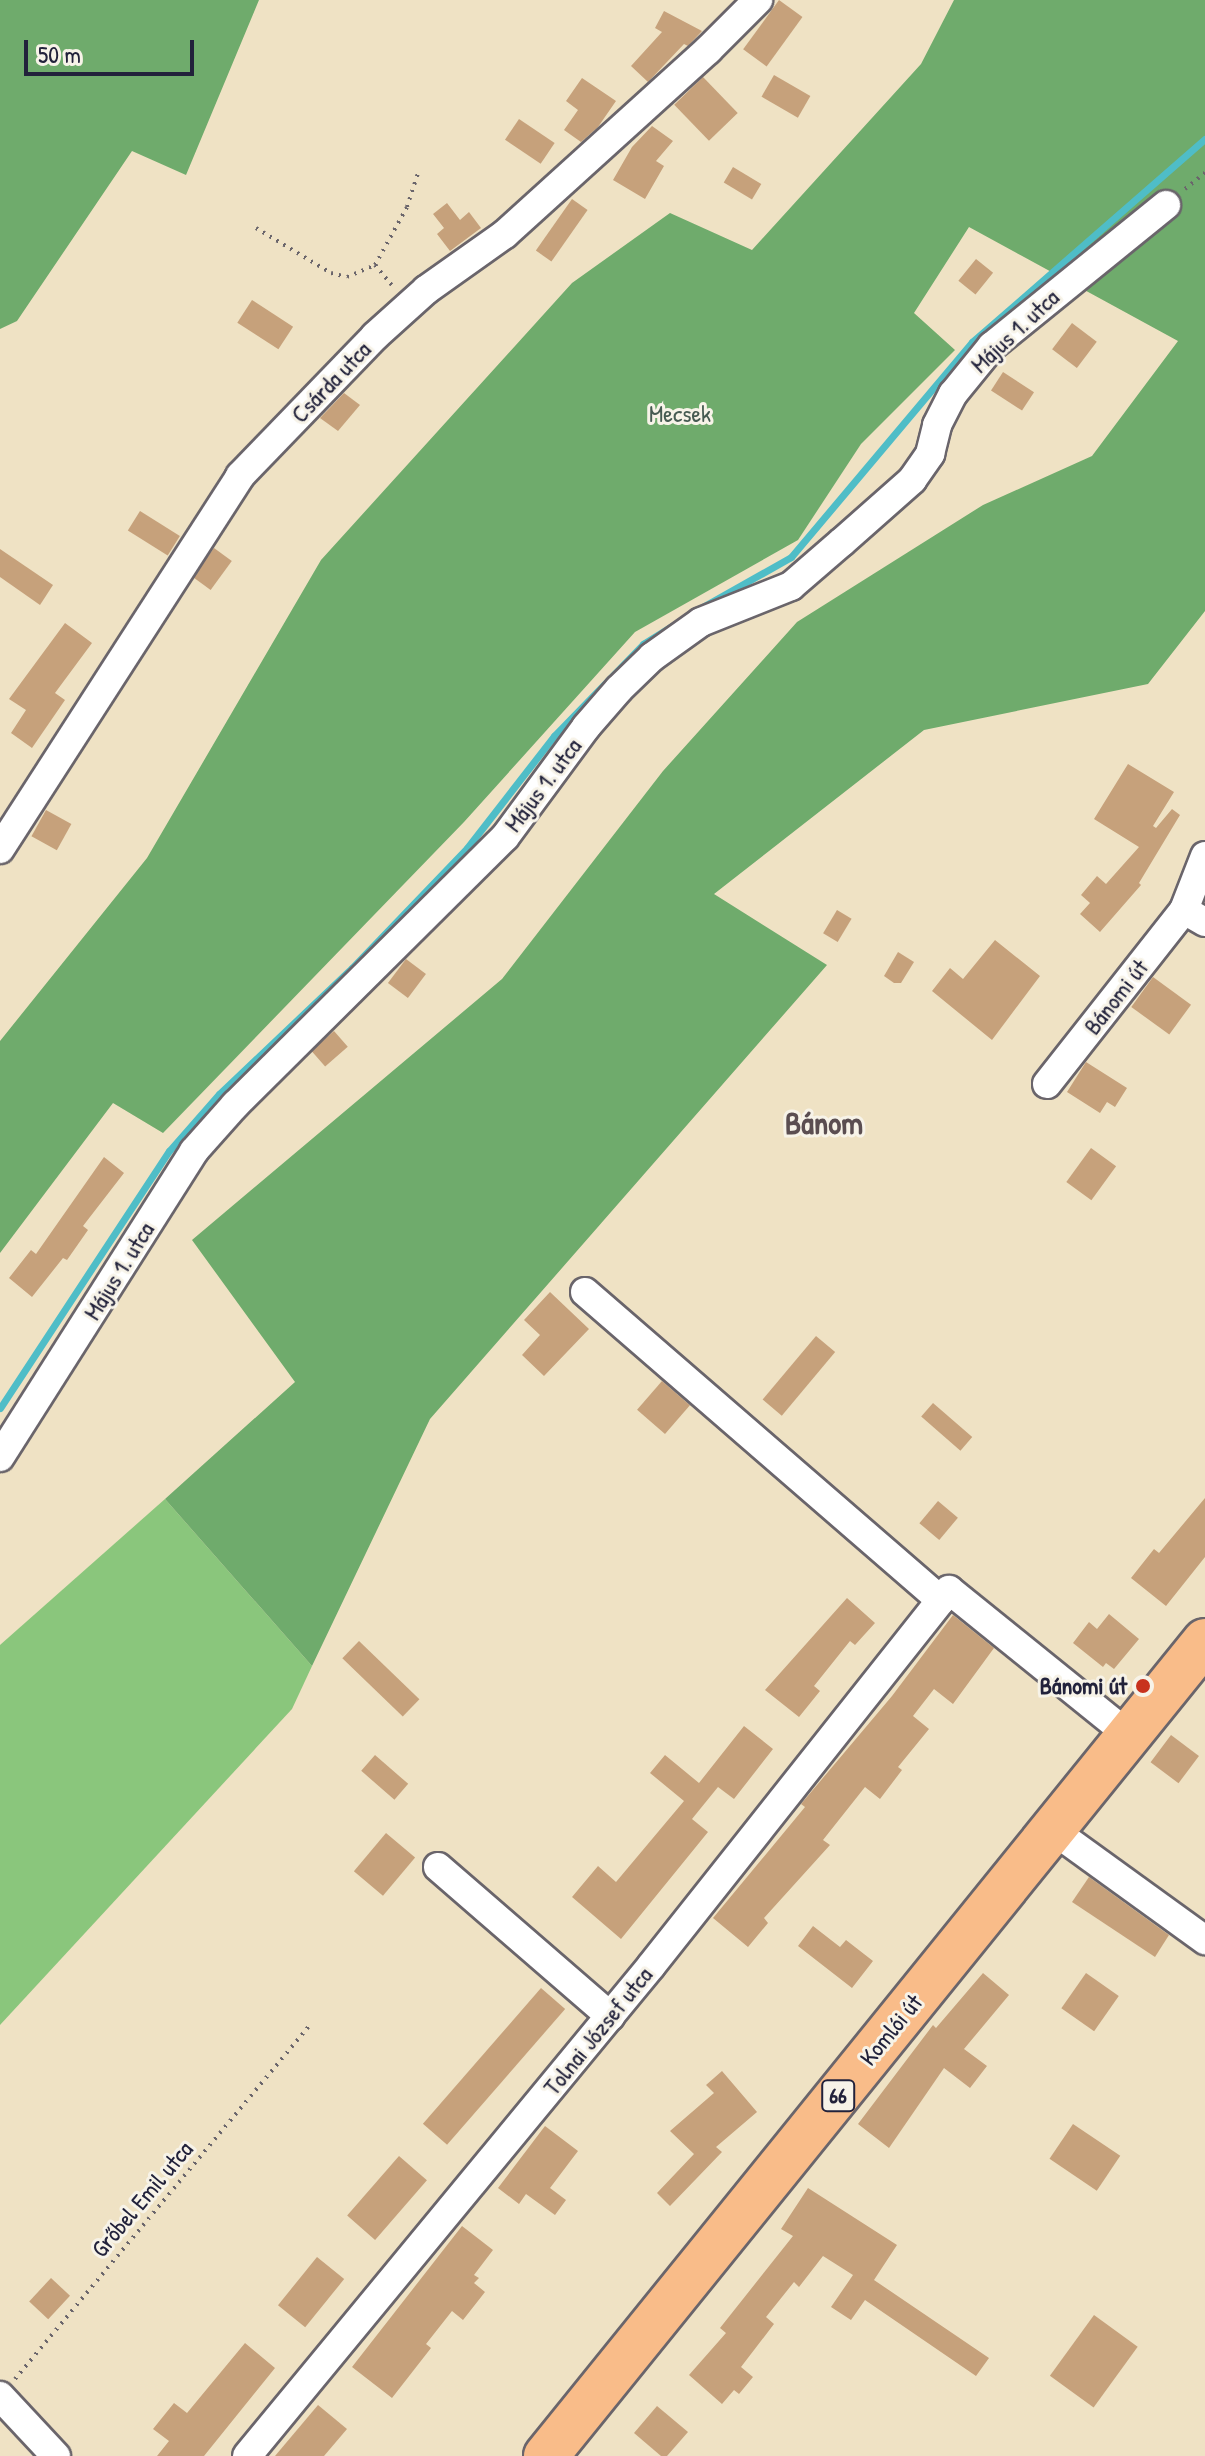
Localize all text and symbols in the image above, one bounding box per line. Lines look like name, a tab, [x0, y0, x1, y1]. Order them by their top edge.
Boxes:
scale bar	[28, 24, 198, 74]
text: 50 m	[38, 38, 81, 70]
street label: Május 1. utca	[965, 283, 1065, 379]
street label: Csárda utca	[285, 335, 377, 429]
park label: Mecsek	[649, 400, 711, 428]
street label: Május 1. utca	[499, 733, 587, 837]
street label: Bánomi út	[1078, 954, 1154, 1040]
district label: Bánom	[785, 1104, 863, 1142]
street label: Május 1. utca	[78, 1217, 160, 1325]
place label: Bánomi út	[1040, 1672, 1127, 1700]
marker: Bánomi út	[1134, 1677, 1152, 1695]
street label: Tolnai József utca	[537, 1961, 659, 2101]
street label: Komlói út	[854, 1989, 928, 2071]
road number: 66	[820, 2078, 856, 2114]
street label: Grőbel Emil utca	[85, 2135, 199, 2263]

